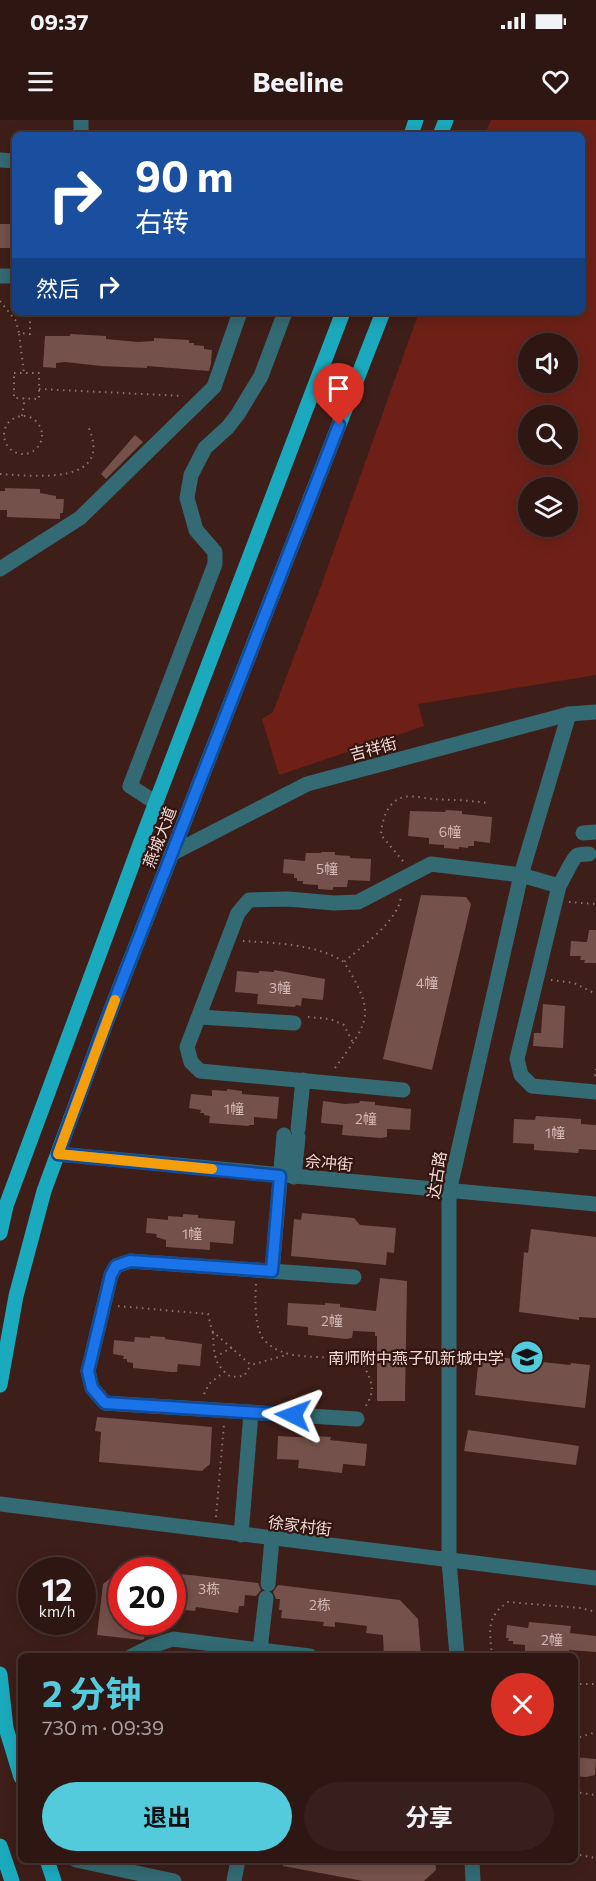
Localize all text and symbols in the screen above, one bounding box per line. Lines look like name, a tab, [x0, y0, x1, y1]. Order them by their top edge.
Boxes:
text: 09:37	[30, 8, 89, 35]
icon: menu	[24, 65, 57, 98]
text: Beeline	[252, 65, 344, 98]
icon: heart	[539, 65, 572, 98]
text: 90 m	[135, 149, 234, 201]
icon: right	[36, 156, 114, 234]
text: 右转	[135, 205, 189, 238]
icon: right	[92, 270, 125, 303]
text: 然后	[36, 275, 80, 302]
map controls	[518, 333, 578, 537]
button: sound	[518, 333, 578, 393]
pin	[313, 363, 364, 425]
icon: arrive	[322, 372, 355, 405]
button: search	[518, 405, 578, 465]
button: layers	[518, 477, 578, 537]
street label: 吉祥街	[347, 733, 399, 763]
street label: 燕城大道	[139, 804, 179, 870]
house number: 6幢	[439, 823, 461, 840]
house number: 5幢	[316, 860, 338, 877]
house number: 4幢	[416, 974, 438, 991]
house number: 3幢	[269, 979, 291, 996]
house number: 1幢	[224, 1100, 244, 1117]
house number: 2幢	[355, 1110, 377, 1127]
house number: 1幢	[545, 1124, 565, 1141]
street label: 佘冲街	[304, 1150, 354, 1174]
street label: 达古路	[423, 1150, 449, 1200]
house number: 1幢	[182, 1225, 202, 1242]
house number: 2幢	[321, 1312, 343, 1329]
school or university icon: 南师附中燕子矶新城中学	[509, 1339, 545, 1375]
place label: 南师附中燕子矶新城中学	[328, 1348, 504, 1367]
position arrow	[261, 1383, 325, 1447]
street label: 徐家村街	[267, 1512, 333, 1538]
speed limit sign: 20	[108, 1557, 186, 1635]
text: 12	[42, 1570, 72, 1607]
house number: 3栋	[198, 1580, 220, 1597]
house number: 2栋	[309, 1596, 331, 1613]
text: km/h	[39, 1602, 75, 1620]
house number: 2幢	[541, 1631, 563, 1648]
text: 2 分钟	[42, 1670, 141, 1714]
button: close	[491, 1673, 554, 1736]
text: 730 m · 09:39	[42, 1715, 164, 1739]
button: 退出	[42, 1782, 292, 1851]
button: 分享	[304, 1782, 554, 1851]

